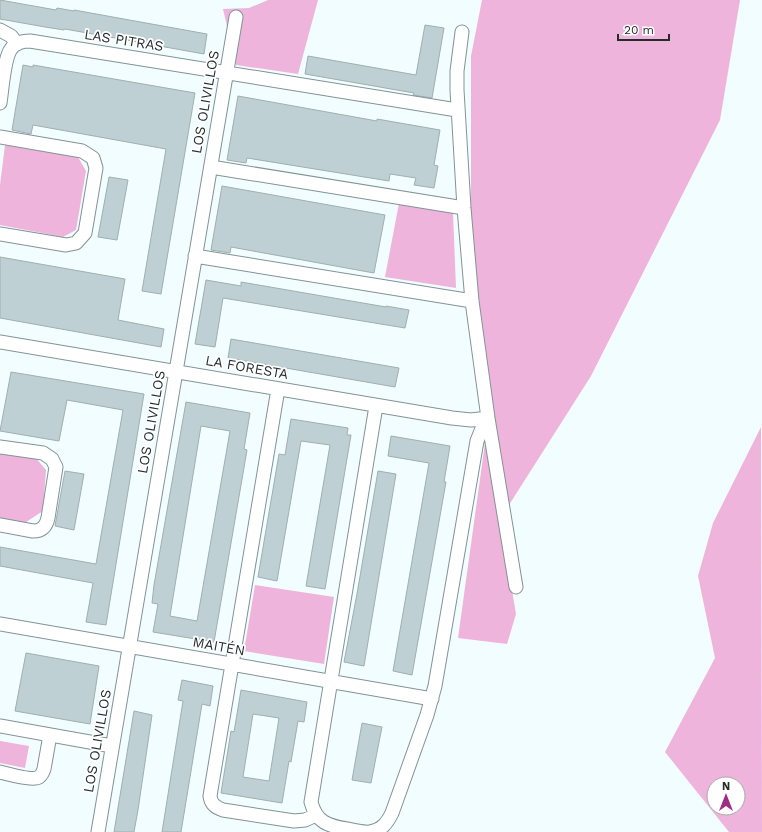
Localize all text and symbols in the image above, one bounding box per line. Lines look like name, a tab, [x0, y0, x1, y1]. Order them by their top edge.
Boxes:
scale bar	[618, 16, 669, 42]
text: 20 m	[624, 23, 654, 37]
street label: LAS PITRAS	[83, 26, 165, 54]
street label: LOS OLIVILLOS	[188, 49, 222, 155]
street label: LA FORESTA	[204, 352, 290, 382]
street label: LOS OLIVILLOS	[134, 369, 168, 475]
street label: MAITÉN	[192, 634, 246, 658]
street label: LOS OLIVILLOS	[80, 688, 114, 794]
north arrow	[706, 776, 746, 816]
text: N	[722, 780, 730, 793]

